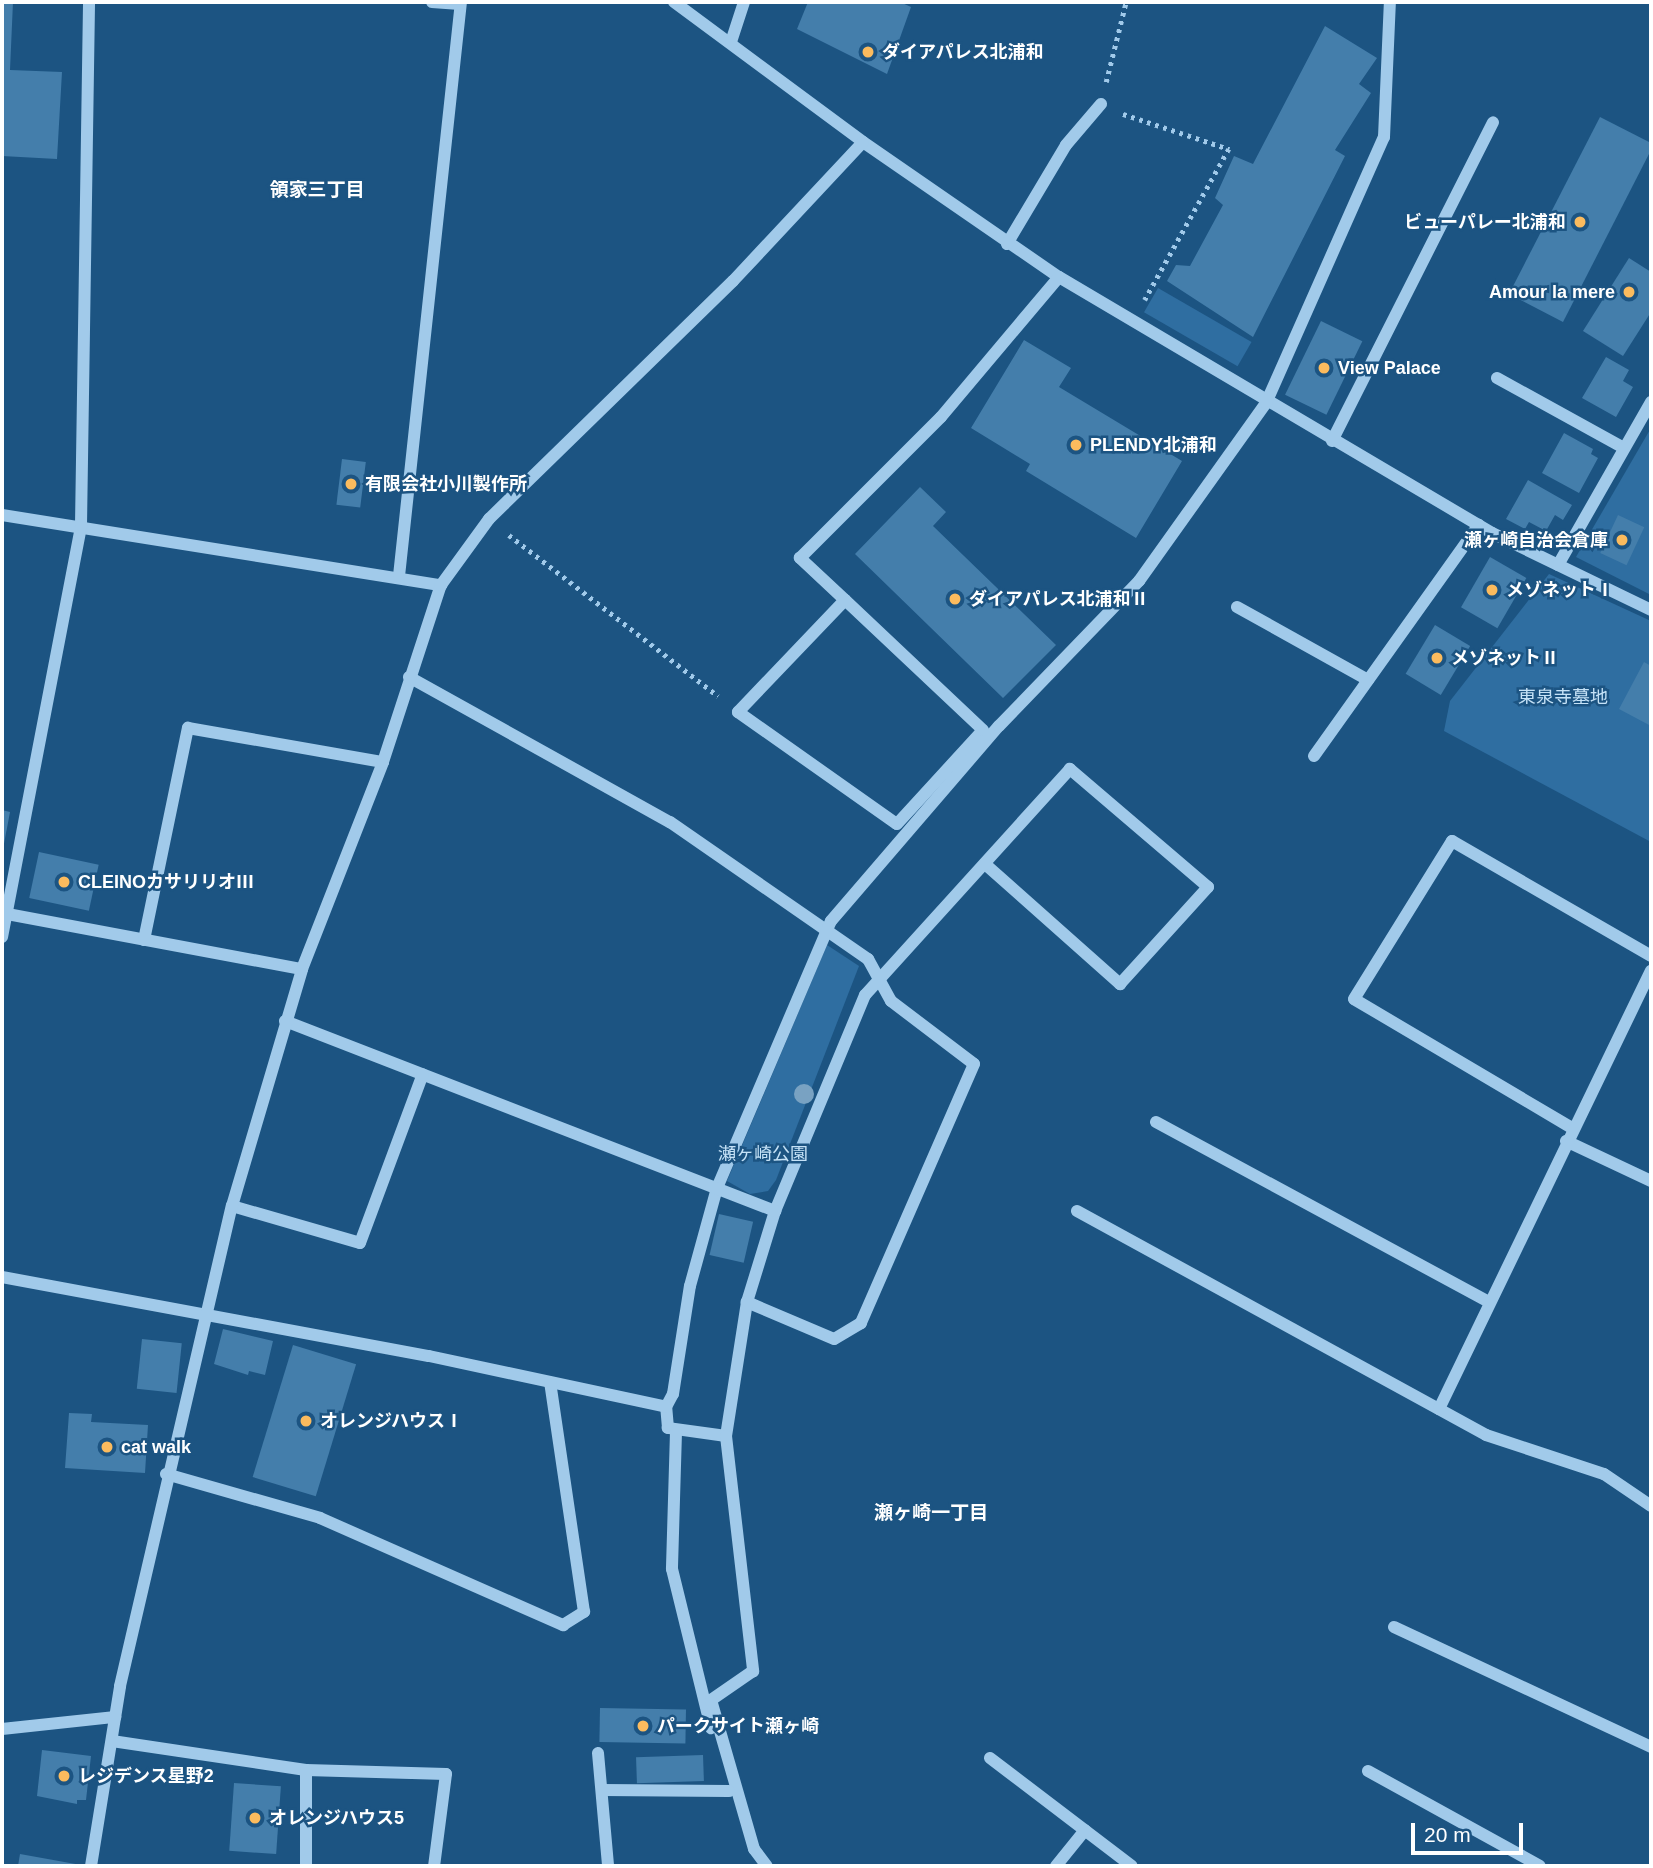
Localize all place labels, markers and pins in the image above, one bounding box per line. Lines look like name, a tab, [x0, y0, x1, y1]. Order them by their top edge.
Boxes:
place label: ダイアパレス北浦和	[882, 41, 1044, 63]
marker: ダイアパレス北浦和	[860, 44, 876, 60]
place label: ビューパレー北浦和	[1404, 211, 1566, 233]
marker: ビューパレー北浦和	[1572, 214, 1588, 230]
place label: Amour la mere	[1489, 281, 1615, 303]
marker: Amour la mere	[1621, 284, 1637, 300]
place label: View Palace	[1338, 357, 1441, 379]
marker: View Palace	[1316, 360, 1332, 376]
place label: PLENDY北浦和	[1090, 434, 1217, 456]
marker: PLENDY北浦和	[1068, 437, 1084, 453]
place label: 有限会社小川製作所	[365, 473, 527, 495]
marker: 有限会社小川製作所	[343, 476, 359, 492]
place label: 瀬ヶ崎自治会倉庫	[1464, 529, 1608, 551]
marker: 瀬ヶ崎自治会倉庫	[1614, 532, 1630, 548]
place label: メゾネットⅠ	[1506, 579, 1614, 601]
marker: メゾネットⅠ	[1484, 582, 1500, 598]
place label: ダイアパレス北浦和Ⅱ	[969, 588, 1149, 610]
marker: ダイアパレス北浦和Ⅱ	[947, 591, 963, 607]
place label: メゾネットⅡ	[1451, 647, 1559, 669]
marker: メゾネットⅡ	[1429, 650, 1445, 666]
place label: CLEINOカサリリオⅢ	[78, 871, 254, 893]
marker: CLEINOカサリリオⅢ	[56, 874, 72, 890]
place label: オレンジハウスⅠ	[320, 1410, 464, 1432]
marker: オレンジハウスⅠ	[298, 1413, 314, 1429]
place label: cat walk	[121, 1436, 191, 1458]
marker: cat walk	[99, 1439, 115, 1455]
place label: パークサイト瀬ヶ崎	[657, 1715, 819, 1737]
marker: パークサイト瀬ヶ崎	[635, 1718, 651, 1734]
place label: レジデンス星野2	[78, 1765, 214, 1787]
marker: レジデンス星野2	[56, 1768, 72, 1784]
place label: オレンジハウス5	[269, 1807, 405, 1829]
marker: オレンジハウス5	[247, 1810, 263, 1826]

